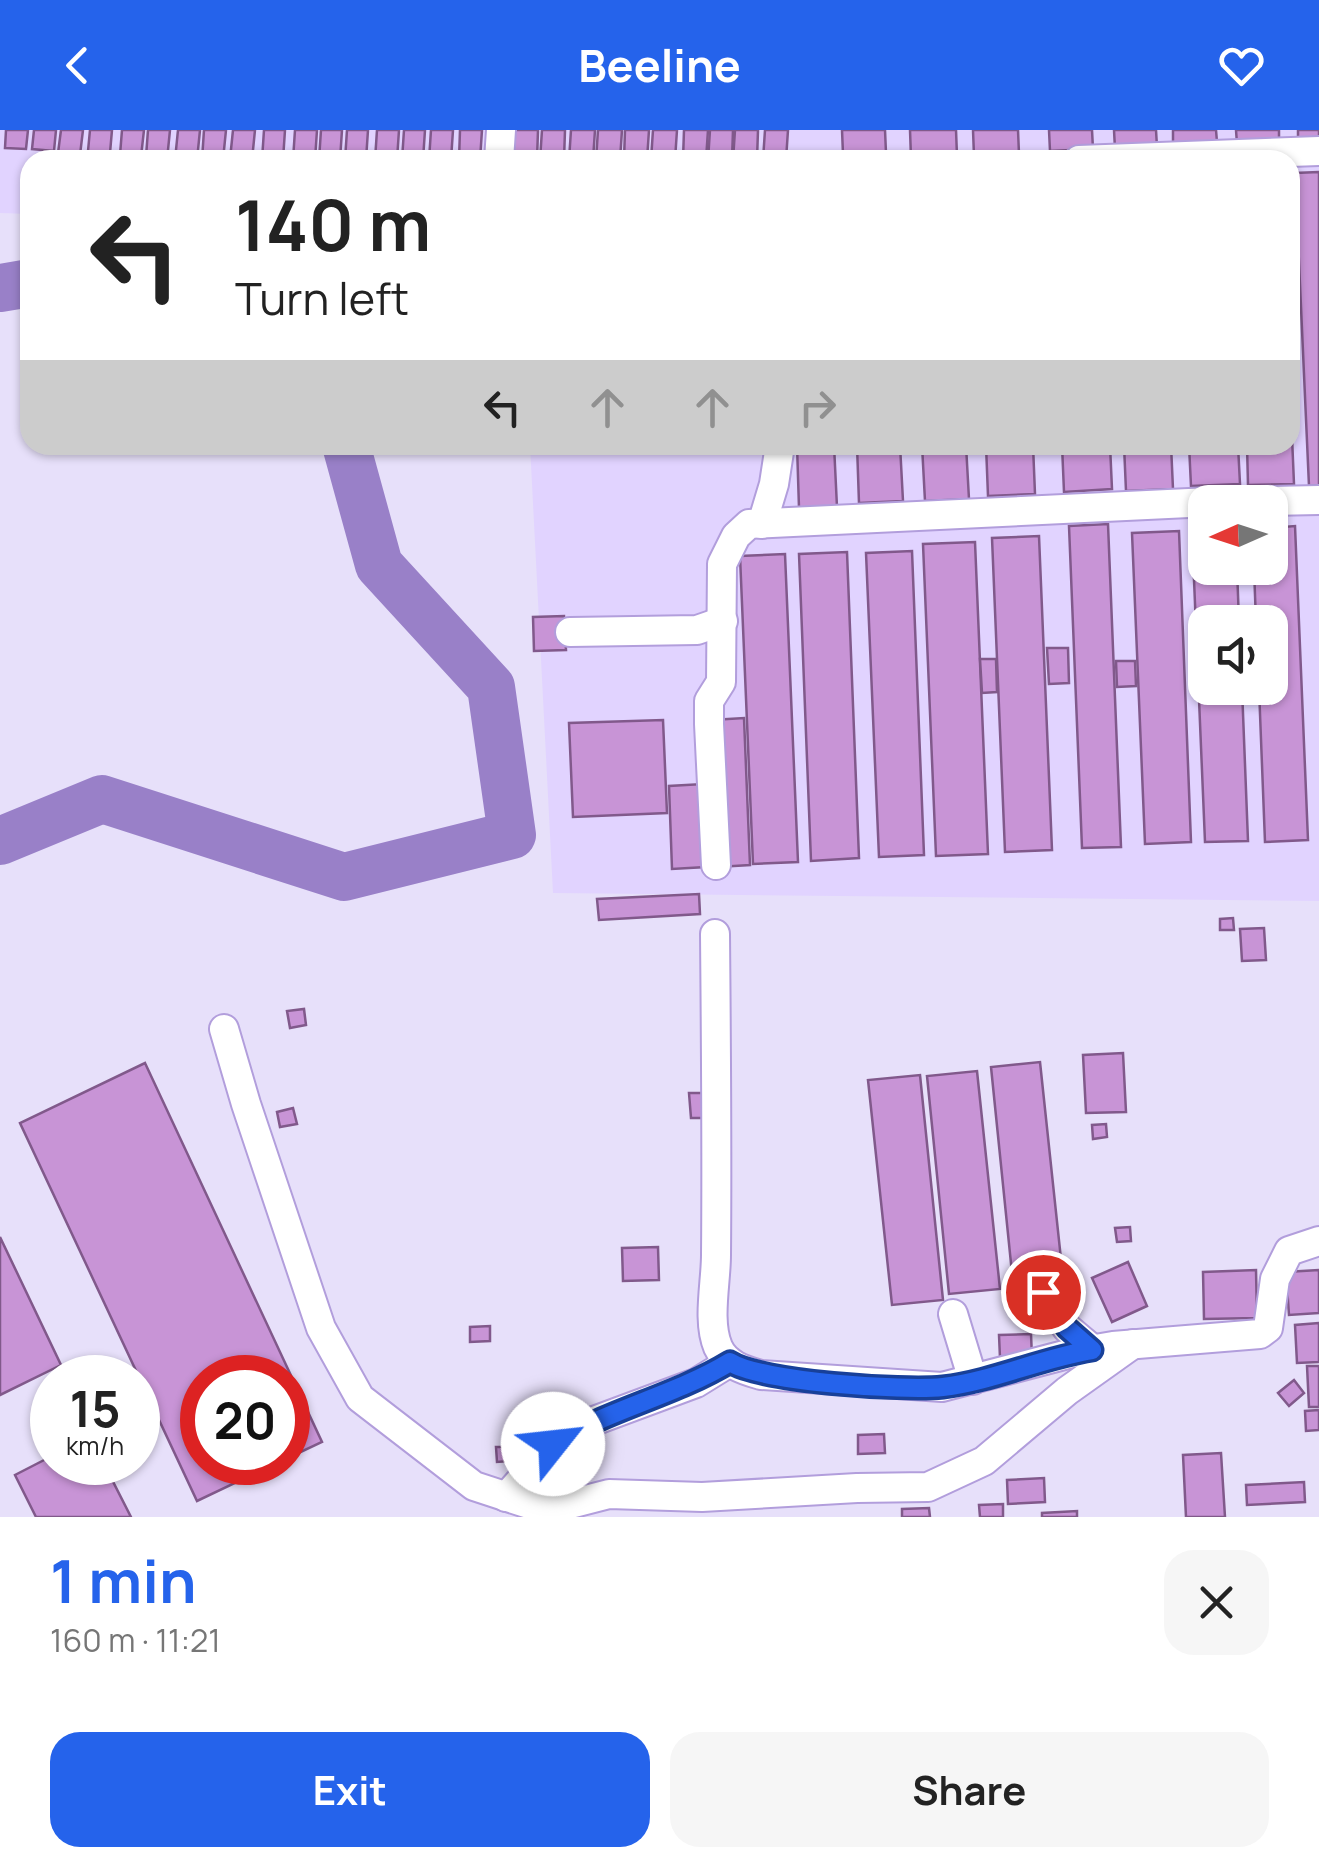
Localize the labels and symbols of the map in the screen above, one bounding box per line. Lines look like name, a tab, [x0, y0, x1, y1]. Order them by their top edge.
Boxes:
north arrow	[1188, 485, 1288, 585]
pin	[1001, 1250, 1086, 1335]
speed limit sign: 20	[180, 1355, 310, 1485]
position arrow	[501, 1392, 605, 1496]

